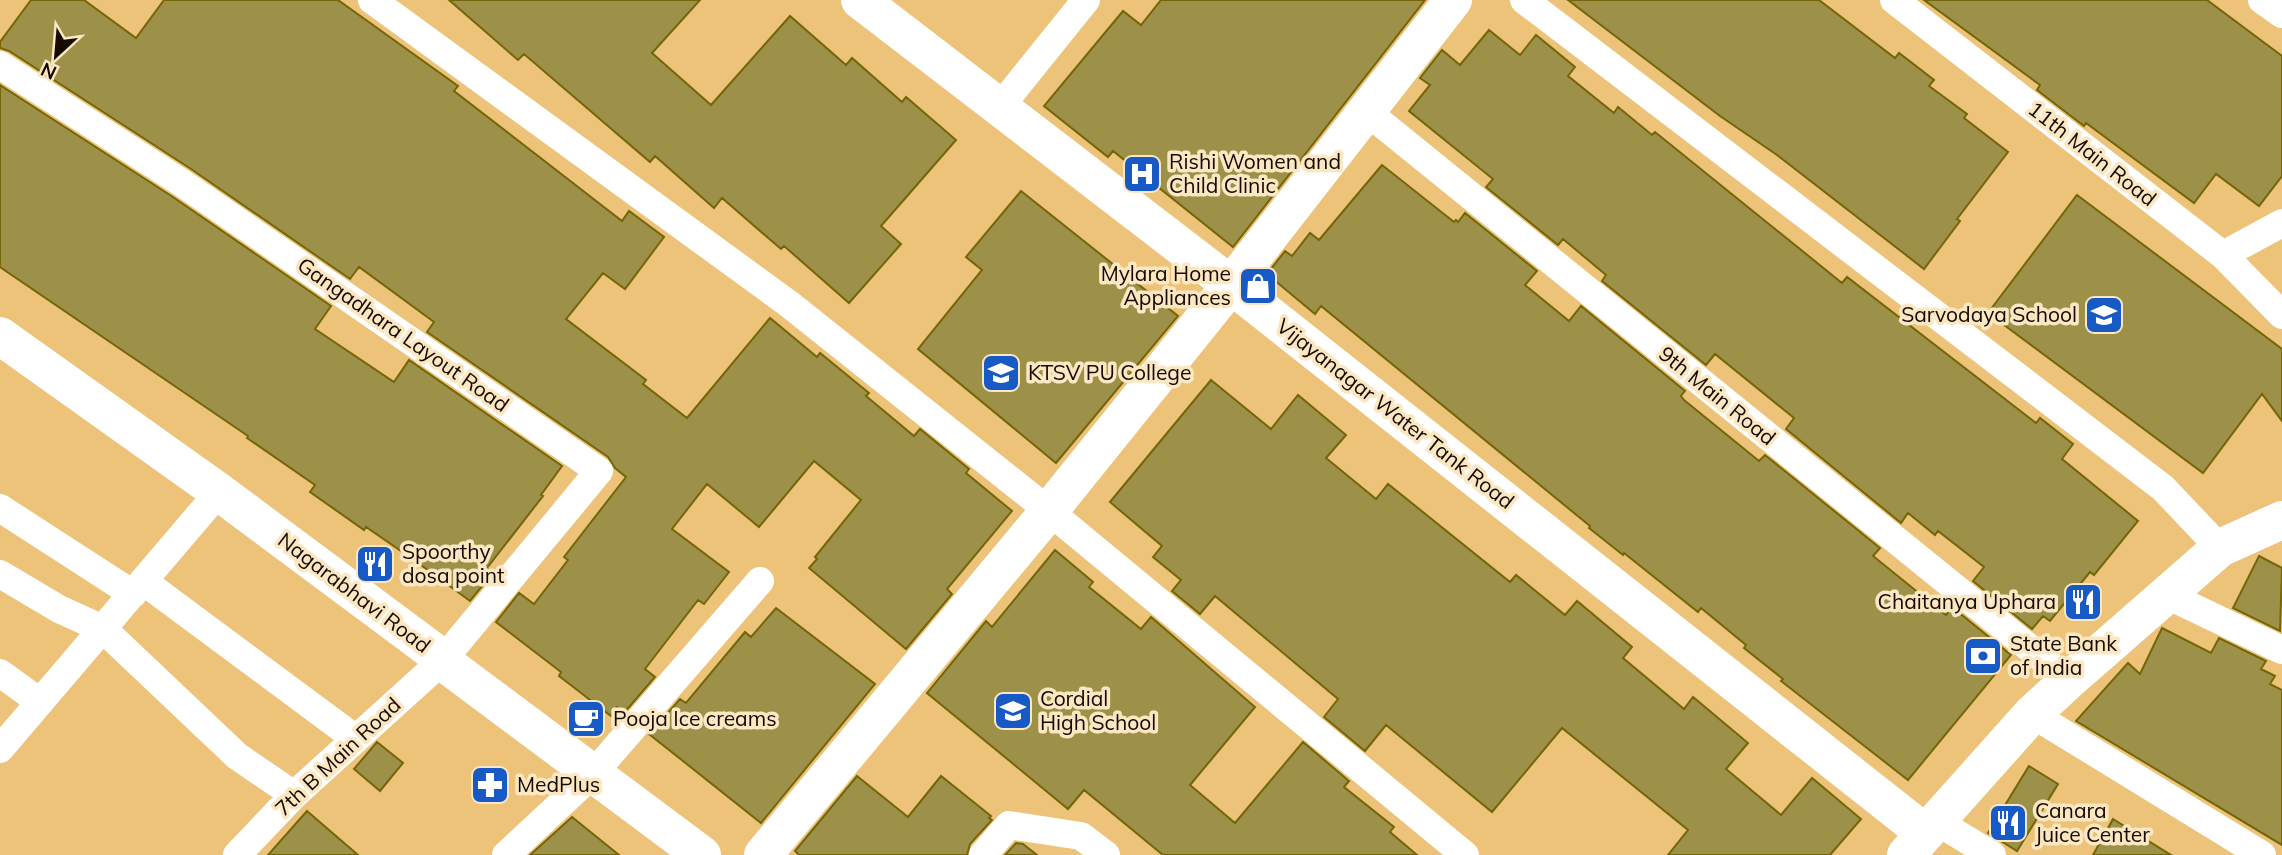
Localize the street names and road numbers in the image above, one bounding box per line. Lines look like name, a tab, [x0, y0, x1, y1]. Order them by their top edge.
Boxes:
street label: 11th Main Road	[2023, 95, 2162, 211]
street label: Gangadhara Layout Road	[293, 251, 514, 417]
street label: Vijayanagar Water Tank Road	[1272, 312, 1520, 514]
street label: 9th Main Road	[1654, 340, 1781, 450]
street label: Nagarabhavi Road	[273, 526, 436, 658]
street label: 7th B Main Road	[269, 691, 406, 821]

